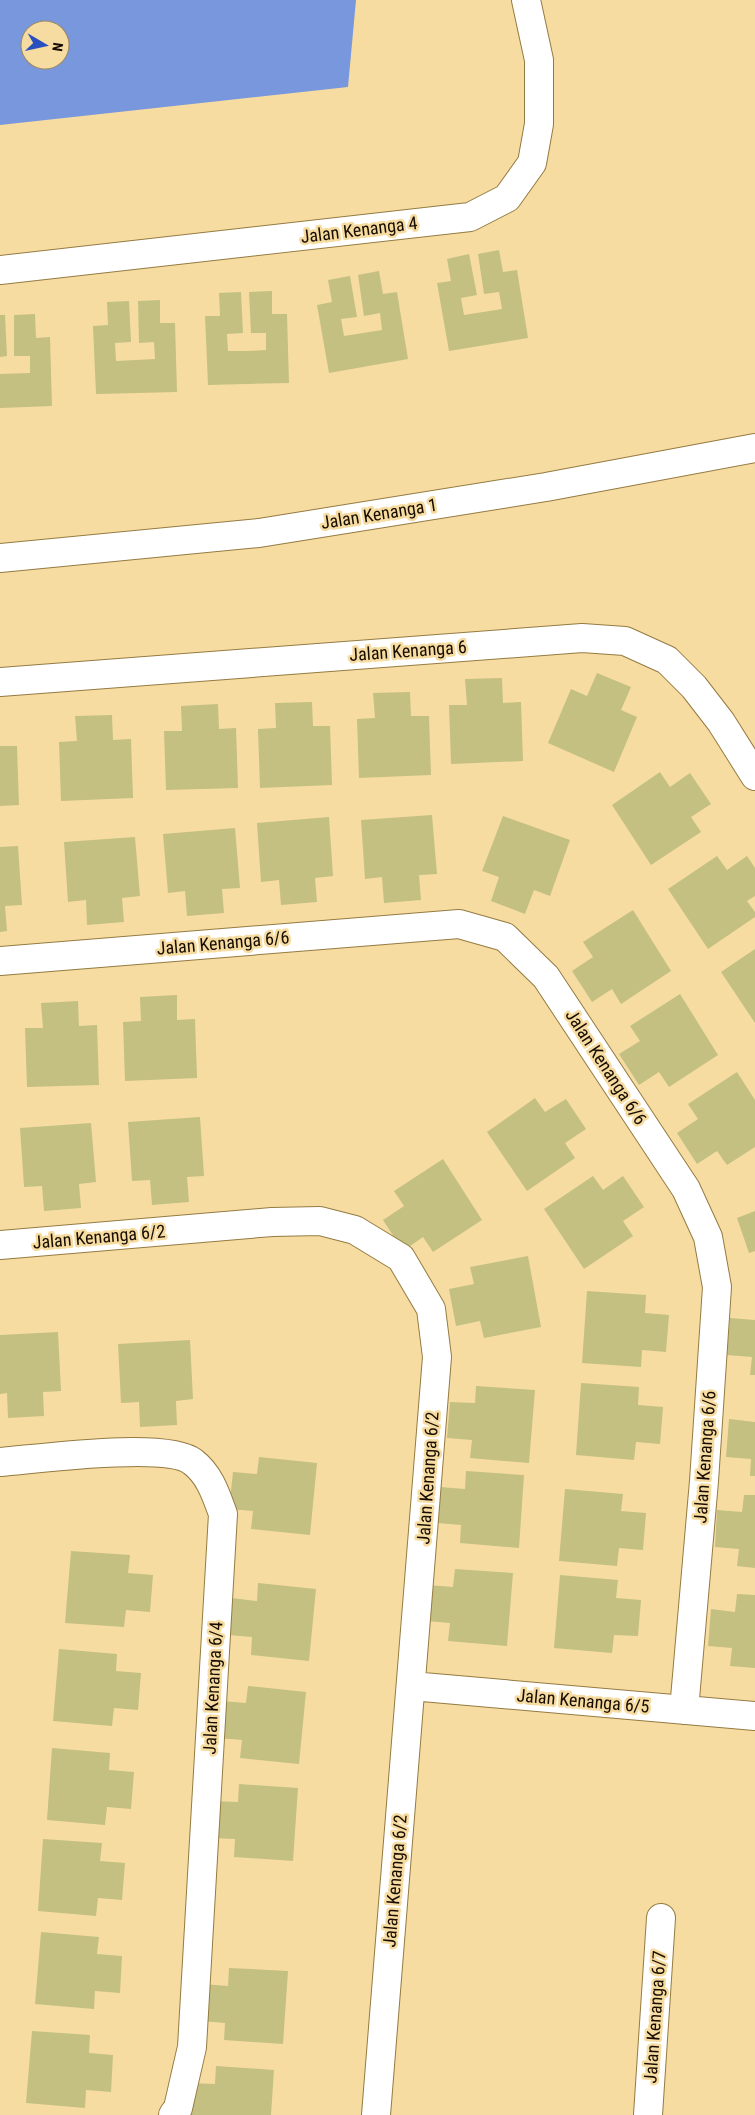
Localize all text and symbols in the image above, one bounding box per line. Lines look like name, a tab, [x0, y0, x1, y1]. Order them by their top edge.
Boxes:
north arrow	[20, 20, 70, 70]
text: N	[49, 42, 66, 53]
street label: Jalan Kenanga 4	[299, 212, 419, 247]
street label: Jalan Kenanga 1	[319, 494, 439, 533]
street label: Jalan Kenanga 6	[349, 636, 467, 665]
street label: Jalan Kenanga 6/6	[156, 926, 290, 959]
street label: Jalan Kenanga 6/6	[561, 1005, 651, 1128]
street label: Jalan Kenanga 6/2	[32, 1220, 166, 1253]
street label: Jalan Kenanga 6/6	[689, 1390, 720, 1524]
street label: Jalan Kenanga 6/2	[412, 1411, 443, 1545]
street label: Jalan Kenanga 6/4	[199, 1621, 226, 1755]
street label: Jalan Kenanga 6/5	[516, 1684, 650, 1717]
street label: Jalan Kenanga 6/2	[378, 1814, 411, 1948]
street label: Jalan Kenanga 6/7	[639, 1950, 670, 2084]

